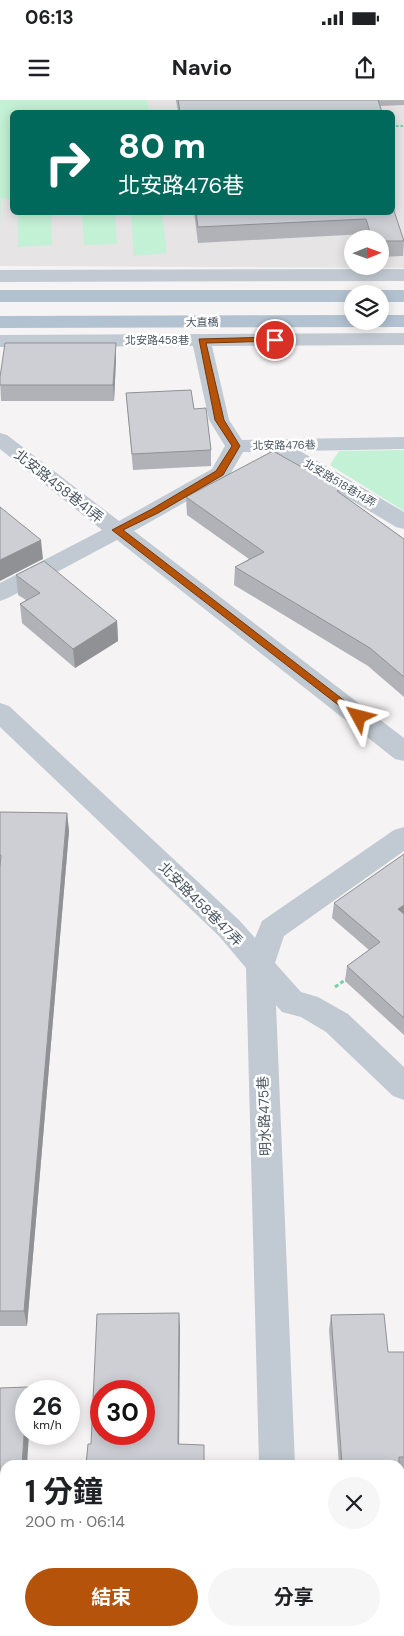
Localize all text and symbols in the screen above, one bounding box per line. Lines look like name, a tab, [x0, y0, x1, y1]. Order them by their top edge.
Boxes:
text: 06:13	[25, 5, 74, 30]
text: Navio	[172, 53, 232, 82]
icon: menu	[25, 54, 53, 82]
icon: share	[351, 54, 379, 82]
text: 80 m	[118, 123, 206, 169]
icon: right	[35, 130, 100, 195]
text: 北安路476巷	[118, 171, 244, 200]
north arrow	[344, 230, 389, 275]
map controls	[344, 230, 389, 330]
button: layers	[344, 285, 389, 330]
street label: 大直橋	[186, 315, 219, 329]
pin	[254, 319, 296, 361]
icon: arrive	[261, 326, 289, 354]
street label: 北安路458巷	[125, 333, 189, 347]
street label: 北安路476巷	[252, 437, 316, 453]
street label: 北安路458巷41弄	[11, 446, 107, 526]
street label: 北安路518巷14弄	[301, 456, 379, 510]
position arrow	[332, 690, 384, 742]
street label: 北安路458巷47弄	[155, 858, 247, 950]
street label: 明水路475巷	[254, 1076, 274, 1156]
speed limit sign: 30	[90, 1380, 155, 1445]
text: 26	[32, 1390, 63, 1423]
text: km/h	[33, 1417, 62, 1433]
text: 1 分鐘	[25, 1472, 103, 1511]
button: close	[328, 1477, 380, 1529]
text: 200 m · 06:14	[25, 1511, 125, 1532]
button: 結束	[25, 1568, 198, 1626]
button: 分享	[208, 1568, 380, 1626]

